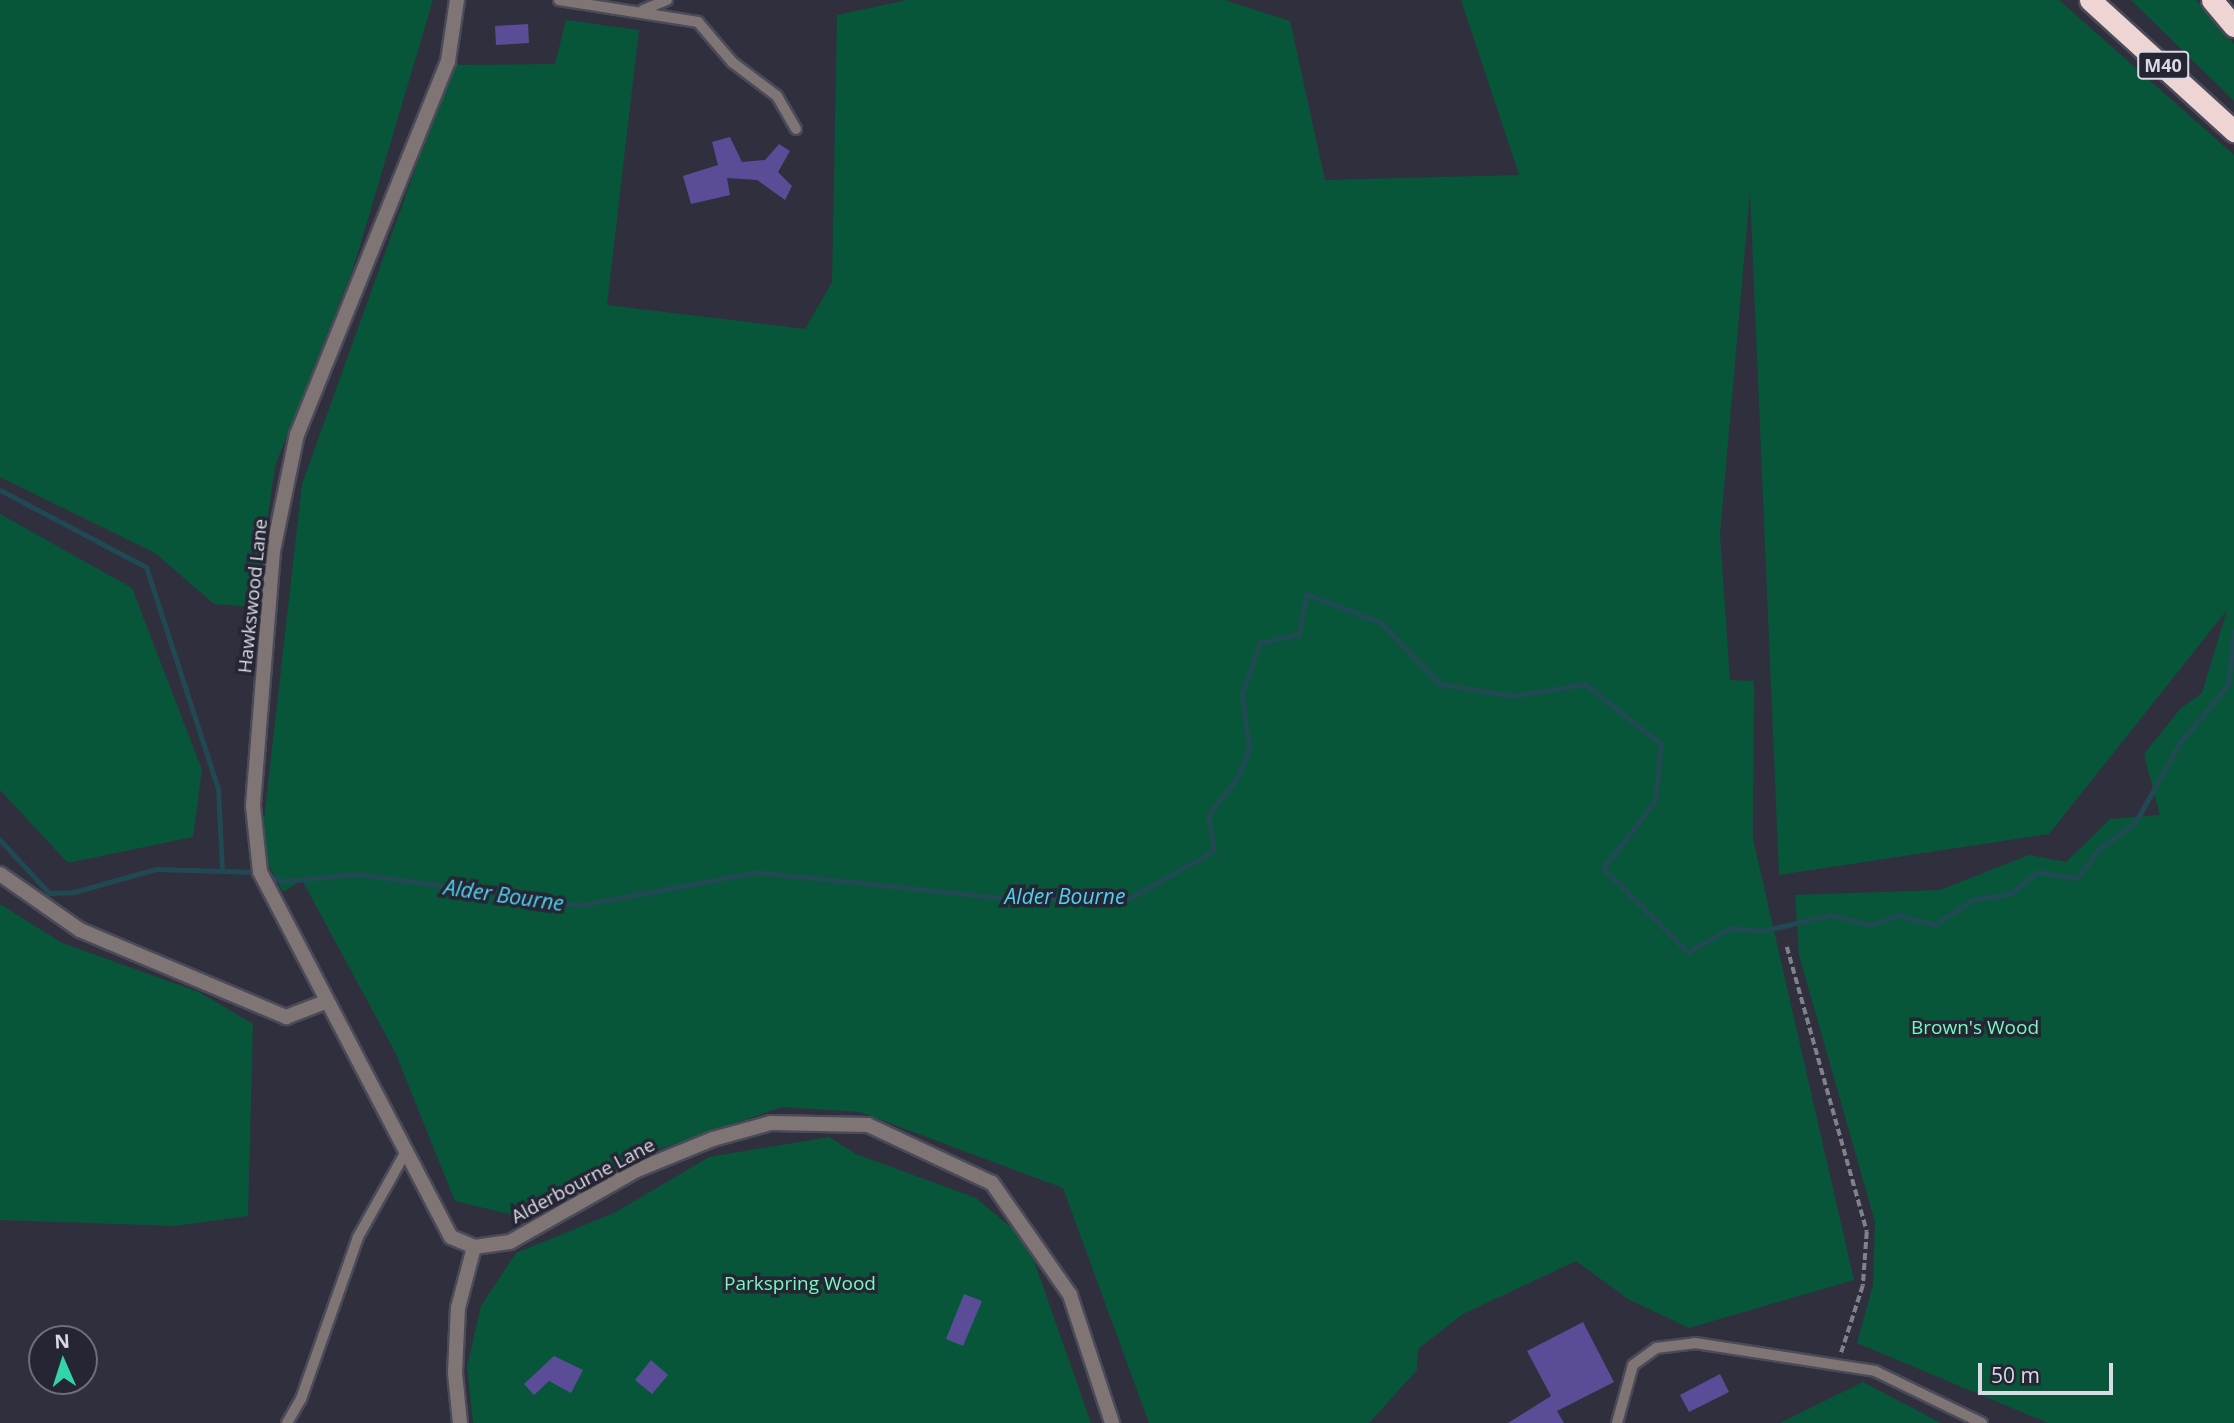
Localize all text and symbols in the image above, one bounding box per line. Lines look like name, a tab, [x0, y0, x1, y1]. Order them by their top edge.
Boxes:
road number: M40	[2137, 51, 2189, 80]
street label: Hawkswood Lane	[234, 518, 272, 674]
water label: Alder Bourne	[442, 874, 566, 916]
water label: Alder Bourne	[1005, 883, 1125, 909]
park label: Brown's Wood	[1911, 1017, 2039, 1039]
street label: Alderbourne Lane	[507, 1134, 659, 1228]
park label: Parkspring Wood	[724, 1273, 876, 1295]
north arrow	[28, 1325, 98, 1395]
text: N	[54, 1328, 70, 1354]
scale bar	[1982, 1350, 2117, 1394]
text: 50 m	[1991, 1361, 2040, 1389]

